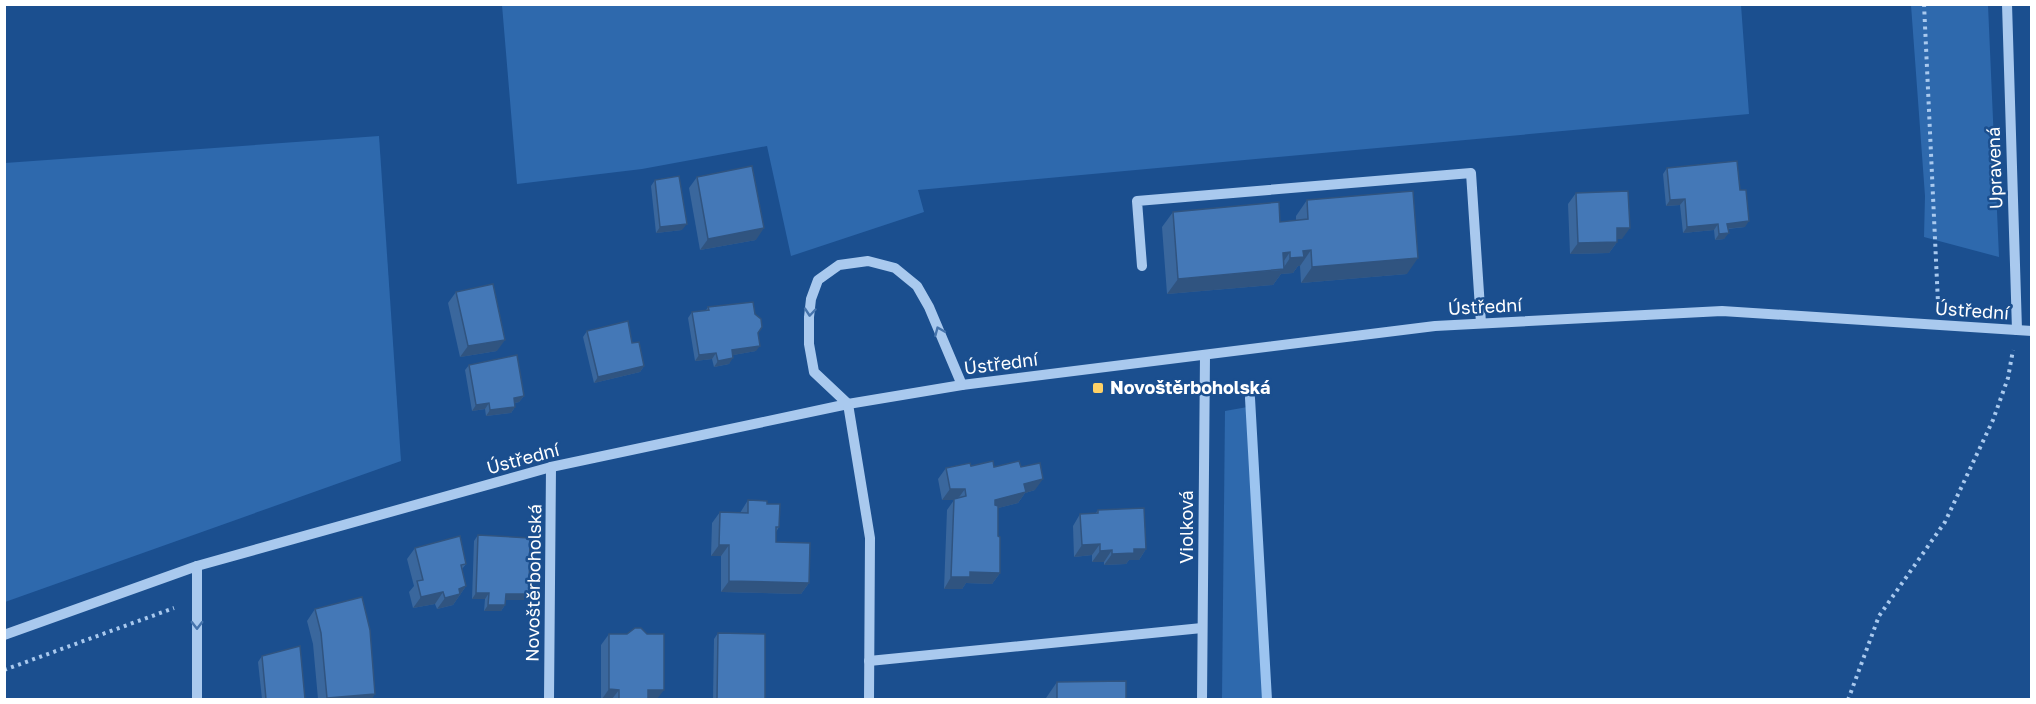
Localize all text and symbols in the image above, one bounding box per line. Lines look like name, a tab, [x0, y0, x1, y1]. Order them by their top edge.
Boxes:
street label: Upravená	[1982, 127, 2006, 210]
street label: Ústřední	[1447, 293, 1524, 319]
street label: Ústřední	[1934, 296, 2011, 324]
one-way arrow	[804, 307, 817, 316]
one-way arrow	[934, 327, 946, 338]
street label: Ústřední	[963, 347, 1040, 378]
place label: Novoštěrboholská	[1110, 376, 1271, 398]
marker: Novoštěrboholská	[1091, 381, 1105, 395]
street label: Ústřední	[484, 437, 563, 478]
street label: Violková	[1175, 490, 1197, 564]
street label: Novoštěrboholská	[521, 504, 545, 662]
one-way arrow	[191, 620, 203, 629]

